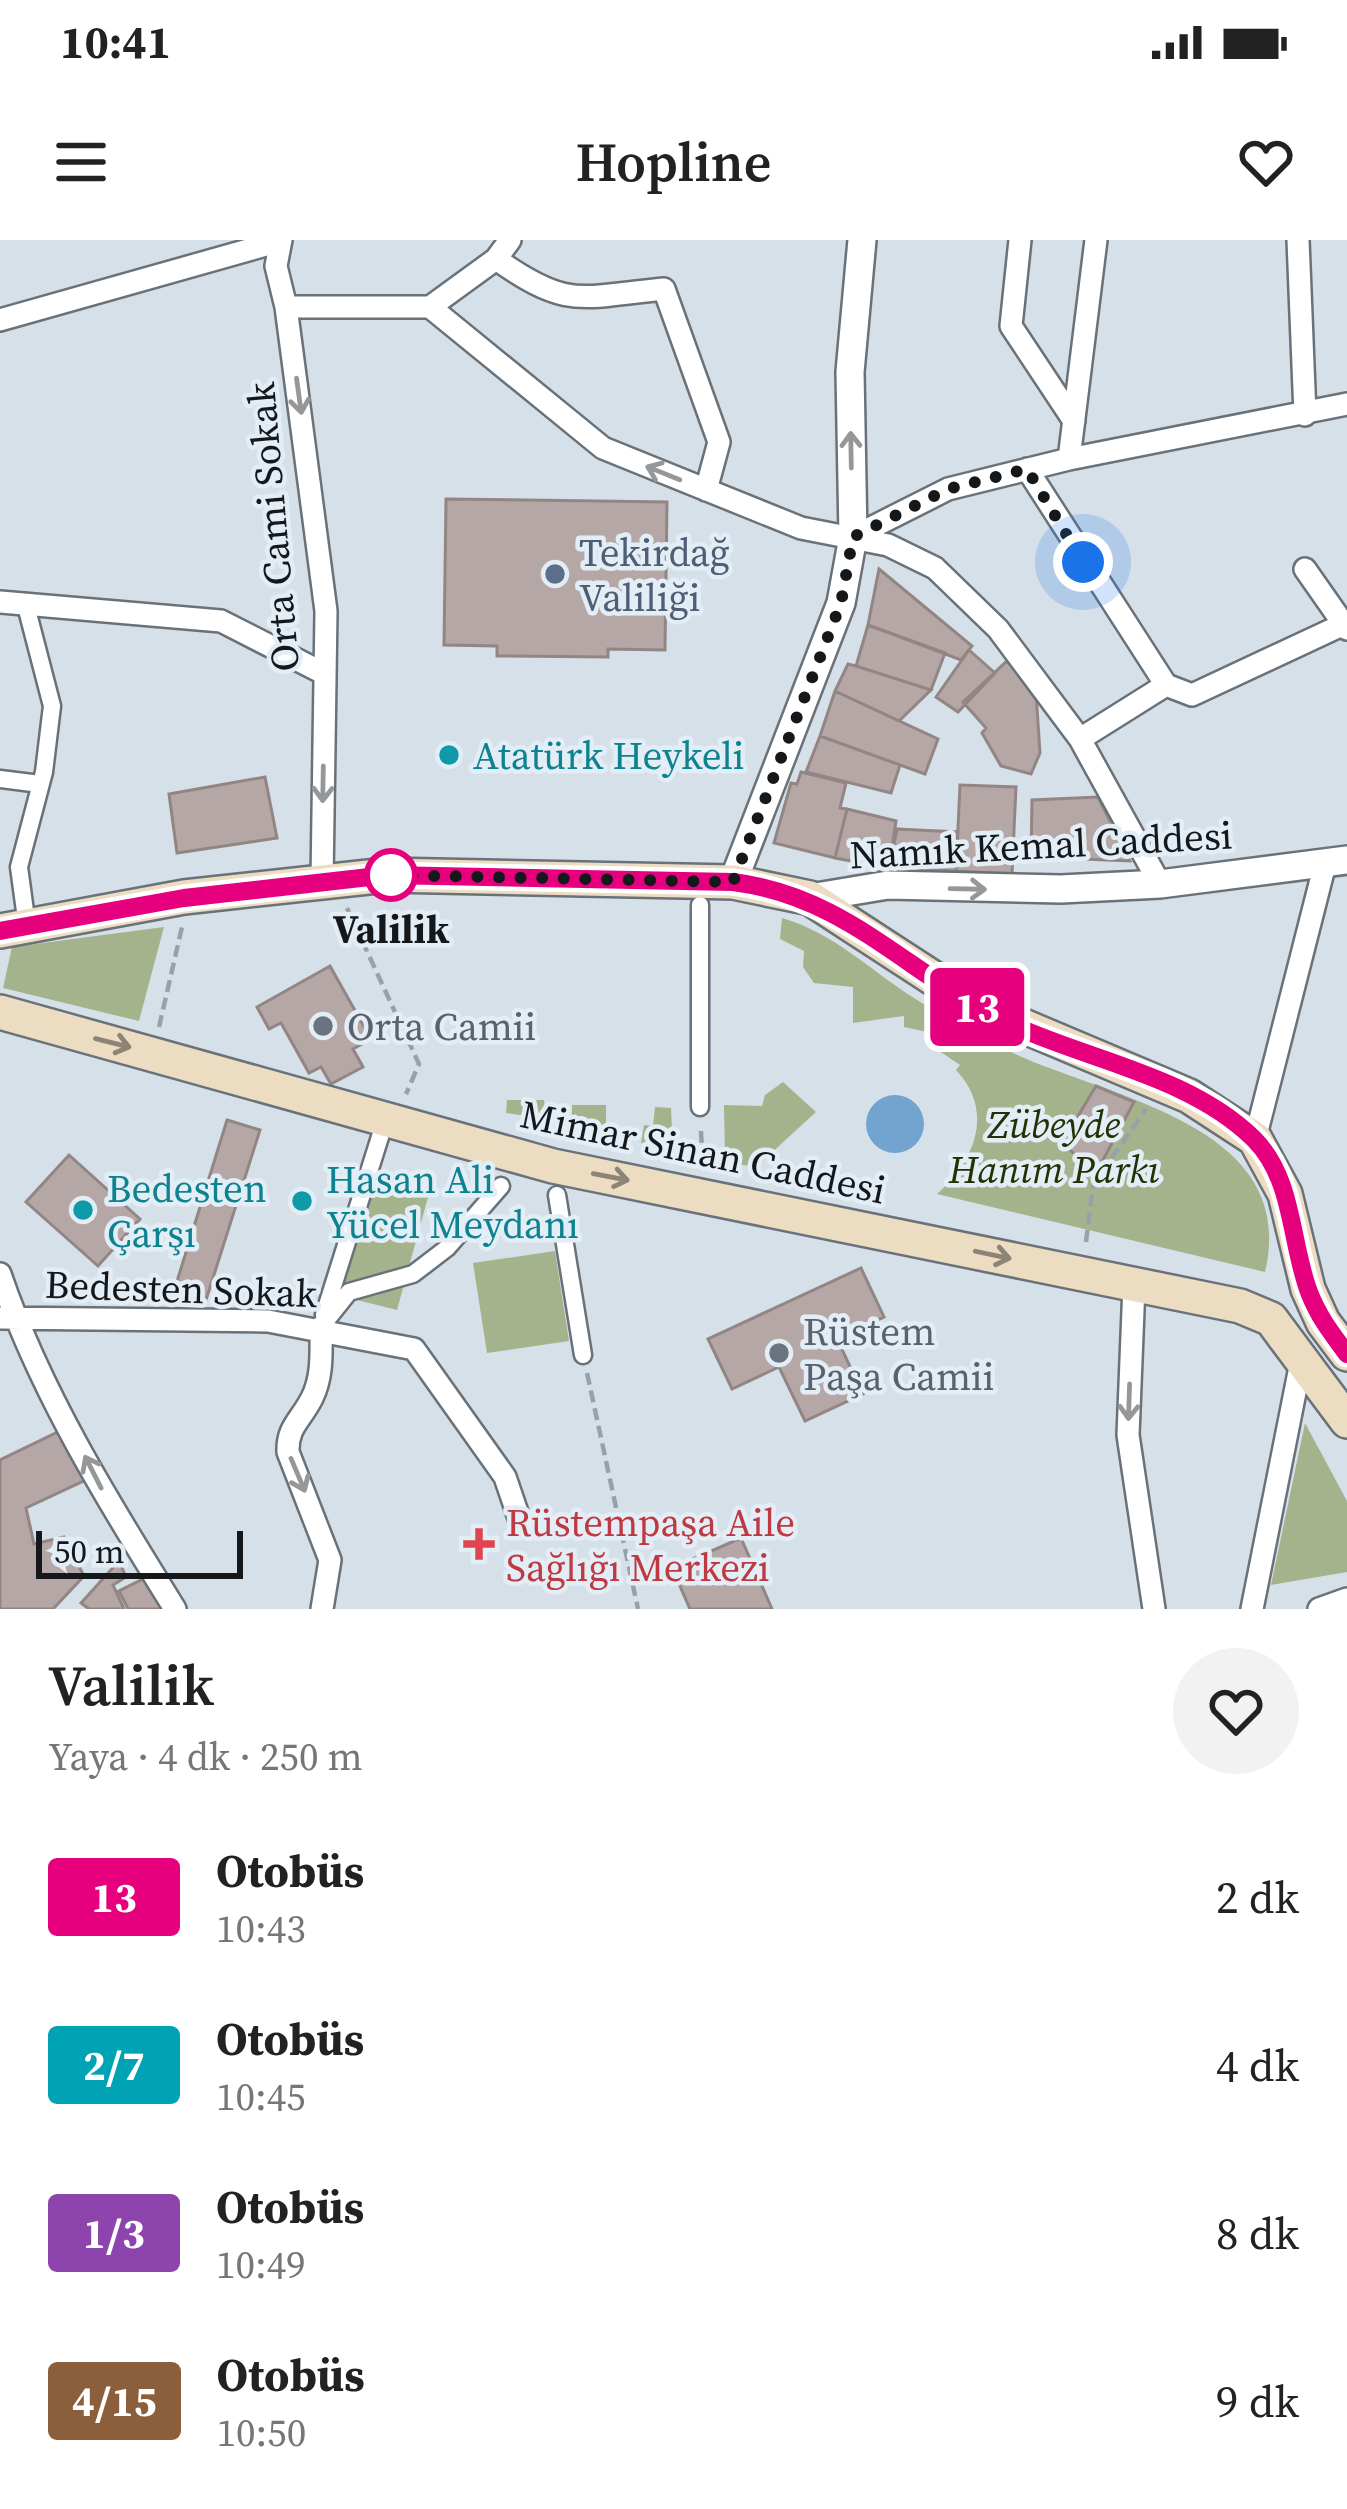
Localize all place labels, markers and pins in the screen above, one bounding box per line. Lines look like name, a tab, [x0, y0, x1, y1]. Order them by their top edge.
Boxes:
place label: Tekirdağ Valiliği	[579, 526, 730, 624]
marker: Tekirdağ Valiliği	[542, 561, 568, 587]
place label: Atatürk Heykeli	[473, 729, 744, 782]
marker: Atatürk Heykeli	[436, 742, 462, 768]
marker: Valilik	[366, 850, 416, 900]
place label: Valilik	[333, 903, 450, 956]
place label: Orta Camii	[347, 1000, 536, 1053]
marker: Orta Camii	[310, 1013, 336, 1039]
place label: Hasan Ali Yücel Meydanı	[326, 1153, 579, 1251]
place label: Bedesten Çarşı	[107, 1162, 267, 1260]
marker: Hasan Ali Yücel Meydanı	[289, 1188, 315, 1214]
marker: Bedesten Çarşı	[70, 1197, 96, 1223]
place label: Rüstem Paşa Camii	[803, 1305, 994, 1403]
marker: Rüstem Paşa Camii	[766, 1340, 792, 1366]
place label: Rüstempaşa Aile Sağlığı Merkezi	[506, 1496, 795, 1594]
marker: Rüstempaşa Aile Sağlığı Merkezi	[463, 1528, 495, 1560]

